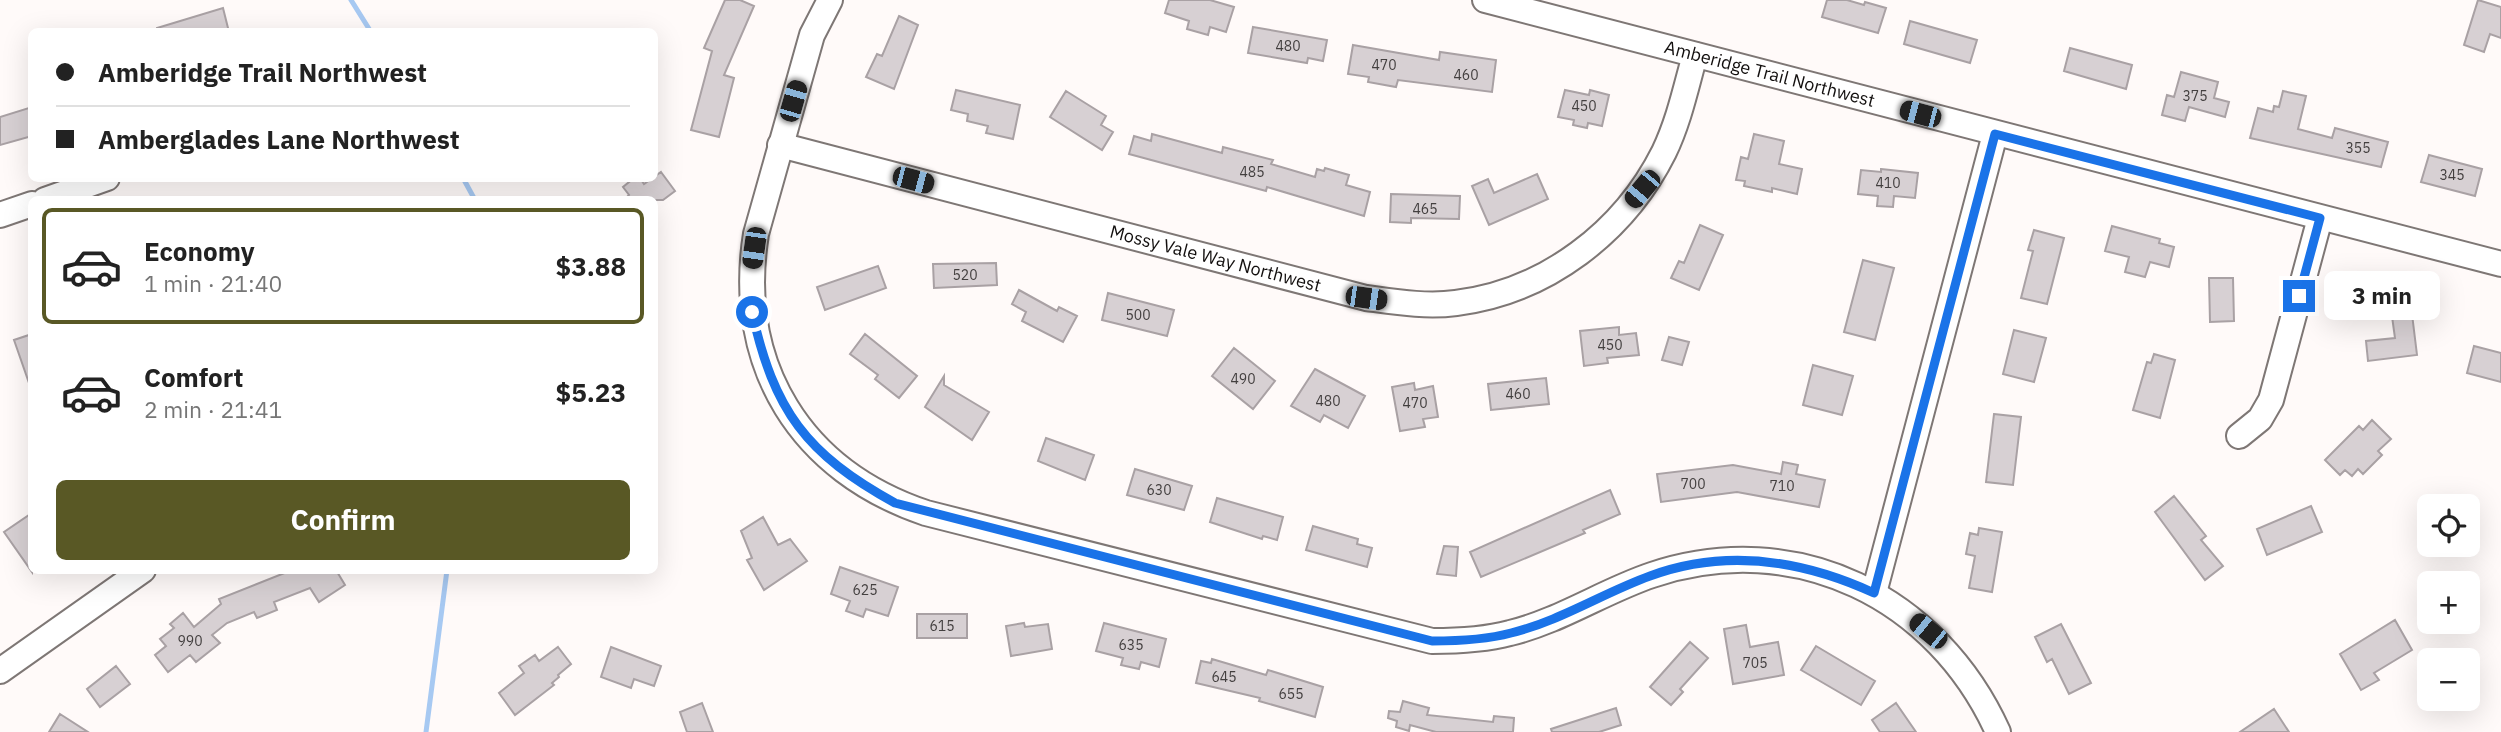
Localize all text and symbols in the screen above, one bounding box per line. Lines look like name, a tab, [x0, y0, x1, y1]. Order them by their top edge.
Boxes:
street label: Amberidge Trail Northwest	[1662, 35, 1877, 112]
house number: 480	[1275, 37, 1301, 55]
text: Amberidge Trail Northwest	[98, 55, 427, 89]
house number: 470	[1371, 56, 1397, 74]
house number: 460	[1453, 66, 1479, 84]
car	[778, 78, 809, 124]
house number: 375	[2182, 87, 2208, 105]
house number: 450	[1571, 97, 1597, 115]
car	[1897, 98, 1944, 130]
text: Amberglades Lane Northwest	[98, 122, 460, 156]
house number: 355	[2345, 139, 2371, 157]
house number: 485	[1239, 163, 1265, 181]
car	[890, 164, 937, 196]
car	[1621, 166, 1664, 212]
house number: 345	[2439, 166, 2465, 184]
house number: 410	[1875, 174, 1901, 192]
house number: 465	[1412, 200, 1438, 218]
street label: Mossy Vale Way Northwest	[1107, 220, 1324, 297]
car	[741, 226, 768, 270]
text: Economy	[144, 234, 255, 268]
icon: car	[60, 235, 123, 298]
text: $3.88	[556, 249, 626, 283]
house number: 520	[952, 266, 978, 284]
text: 1 min · 21:40	[144, 268, 282, 298]
callout: 3 min	[2324, 272, 2439, 320]
route end	[2283, 280, 2315, 312]
text: 3 min	[2352, 280, 2412, 310]
car	[1344, 285, 1389, 311]
route start	[736, 296, 768, 328]
house number: 500	[1125, 306, 1151, 324]
house number: 450	[1597, 336, 1623, 354]
text: Comfort	[144, 360, 243, 394]
icon: car	[60, 361, 123, 424]
house number: 490	[1230, 370, 1256, 388]
text: $5.23	[556, 375, 626, 409]
house number: 460	[1505, 385, 1531, 403]
house number: 480	[1315, 392, 1341, 410]
text: 2 min · 21:41	[144, 394, 282, 424]
house number: 470	[1402, 394, 1428, 412]
house number: 700	[1680, 475, 1706, 493]
house number: 710	[1769, 477, 1795, 495]
button: Confirm	[56, 480, 630, 560]
house number: 630	[1146, 481, 1172, 499]
map controls	[2417, 494, 2480, 711]
button: locate	[2417, 494, 2480, 557]
button: +	[2417, 571, 2480, 634]
house number: 625	[852, 581, 878, 599]
car	[1906, 610, 1951, 652]
house number: 615	[929, 617, 955, 635]
house number: 990	[177, 632, 203, 650]
house number: 635	[1118, 636, 1144, 654]
button: −	[2417, 648, 2480, 711]
house number: 705	[1742, 654, 1768, 672]
house number: 645	[1211, 668, 1237, 686]
house number: 655	[1278, 685, 1304, 703]

